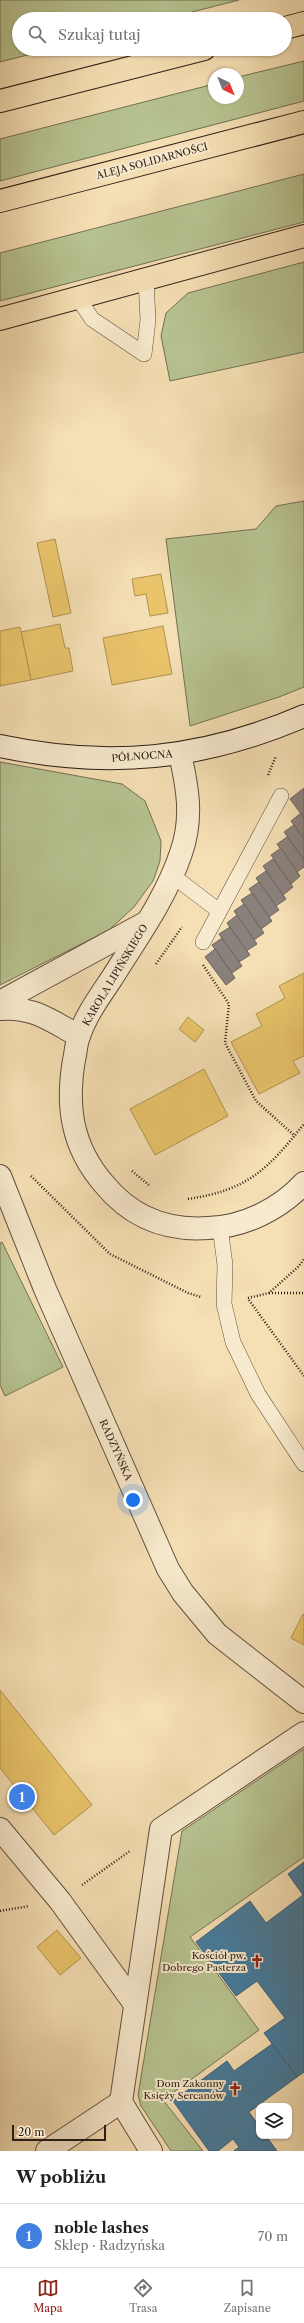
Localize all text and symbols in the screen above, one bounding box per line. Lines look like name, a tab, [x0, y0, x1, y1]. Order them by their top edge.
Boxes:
search box	[12, 12, 292, 56]
icon: search	[26, 23, 48, 45]
text: Szukaj tutaj	[58, 25, 140, 44]
north arrow	[208, 68, 244, 104]
street label: ALEJA SOLIDARNOŚCI	[94, 140, 210, 182]
street label: PÓŁNOCNA	[111, 747, 174, 765]
street label: KAROLA LIPIŃSKIEGO	[79, 922, 151, 1028]
street label: RADZYŃSKA	[97, 1417, 136, 1483]
your location	[123, 1490, 143, 1510]
pin: 1	[9, 1782, 35, 1812]
place label: Kościół pw. Dobrego Pasterza	[162, 1949, 247, 1974]
church icon: Kościół pw. Dobrego Pasterza	[249, 1953, 265, 1969]
place label: Dom Zakonny Księży Sercanów	[144, 2077, 225, 2102]
church icon: Dom Zakonny Księży Sercanów	[227, 2081, 243, 2097]
map controls	[256, 2103, 292, 2139]
button: layers	[256, 2103, 292, 2139]
scale bar	[12, 2123, 106, 2142]
text: 20 m	[18, 2125, 44, 2139]
text: W pobliżu	[16, 2167, 106, 2187]
text: noble lashes	[54, 2218, 149, 2237]
text: 1	[26, 2228, 32, 2244]
text: 70 m	[258, 2228, 288, 2244]
text: Sklep · Radzyńska	[54, 2237, 165, 2253]
tab: Mapa	[33, 2277, 63, 2315]
tab: Trasa	[129, 2277, 157, 2315]
tab: Zapisane	[224, 2277, 271, 2315]

